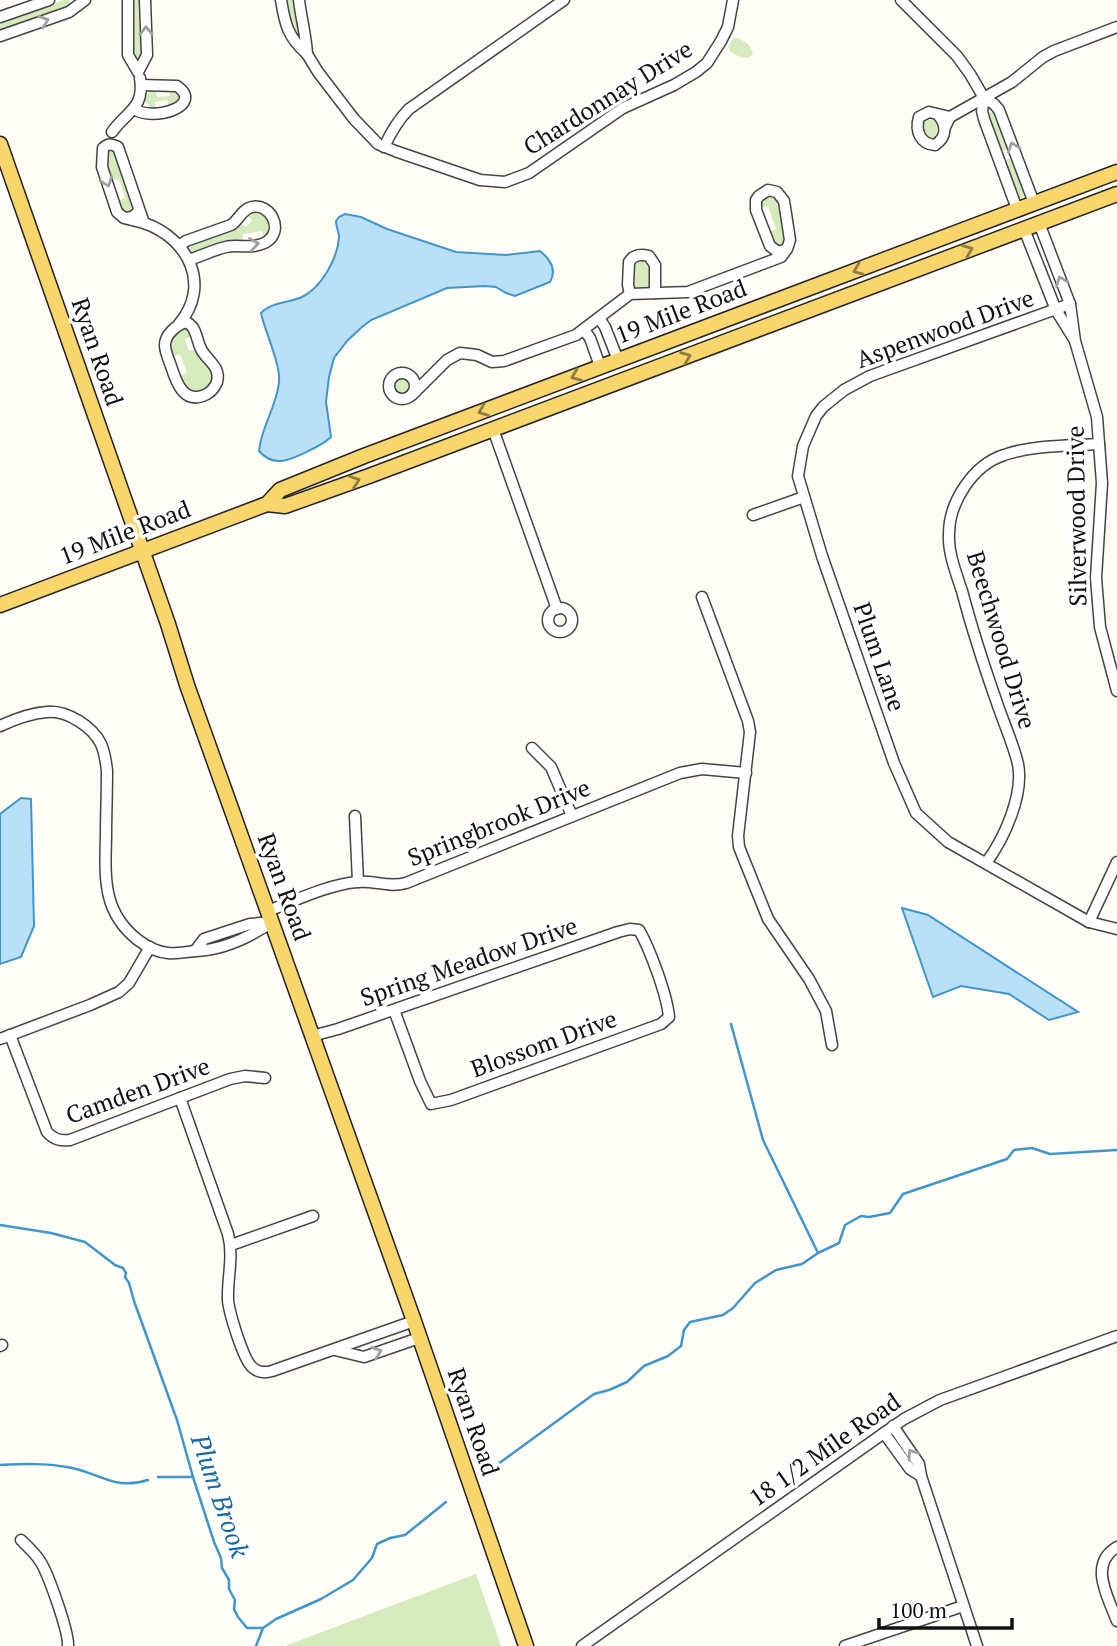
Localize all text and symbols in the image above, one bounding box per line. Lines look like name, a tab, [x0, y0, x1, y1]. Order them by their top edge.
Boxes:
one-way arrow	[37, 15, 49, 29]
one-way arrow	[138, 26, 154, 36]
street label: Chardonnay Drive	[517, 32, 698, 162]
one-way arrow	[1007, 142, 1021, 154]
one-way arrow	[99, 175, 113, 187]
one-way arrow	[249, 237, 260, 252]
one-way arrow	[961, 244, 973, 258]
one-way arrow	[852, 261, 864, 275]
street label: 19 Mile Road	[610, 271, 751, 351]
one-way arrow	[1056, 276, 1070, 288]
street label: Aspenwood Drive	[851, 281, 1038, 375]
street label: Ryan Road	[65, 293, 131, 410]
one-way arrow	[680, 351, 692, 365]
one-way arrow	[570, 367, 582, 381]
one-way arrow	[478, 403, 490, 417]
street label: Silverwood Drive	[1058, 425, 1094, 607]
one-way arrow	[349, 475, 361, 489]
street label: 19 Mile Road	[54, 492, 195, 572]
street label: Beechwood Drive	[960, 547, 1044, 733]
street label: Plum Lane	[846, 598, 914, 716]
street label: Springbrook Drive	[403, 771, 595, 873]
street label: Ryan Road	[251, 828, 319, 945]
street label: Spring Meadow Drive	[356, 909, 581, 1013]
street label: Blossom Drive	[466, 1002, 621, 1084]
street label: Camden Drive	[61, 1049, 214, 1131]
one-way arrow	[371, 1346, 383, 1360]
street label: Ryan Road	[441, 1363, 507, 1480]
street label: 18 1/2 Mile Road	[742, 1385, 906, 1513]
water label: Plum Brook	[184, 1429, 258, 1562]
one-way arrow	[907, 1448, 920, 1461]
scale bar	[879, 1586, 1012, 1630]
text: 100 m	[890, 1596, 947, 1624]

